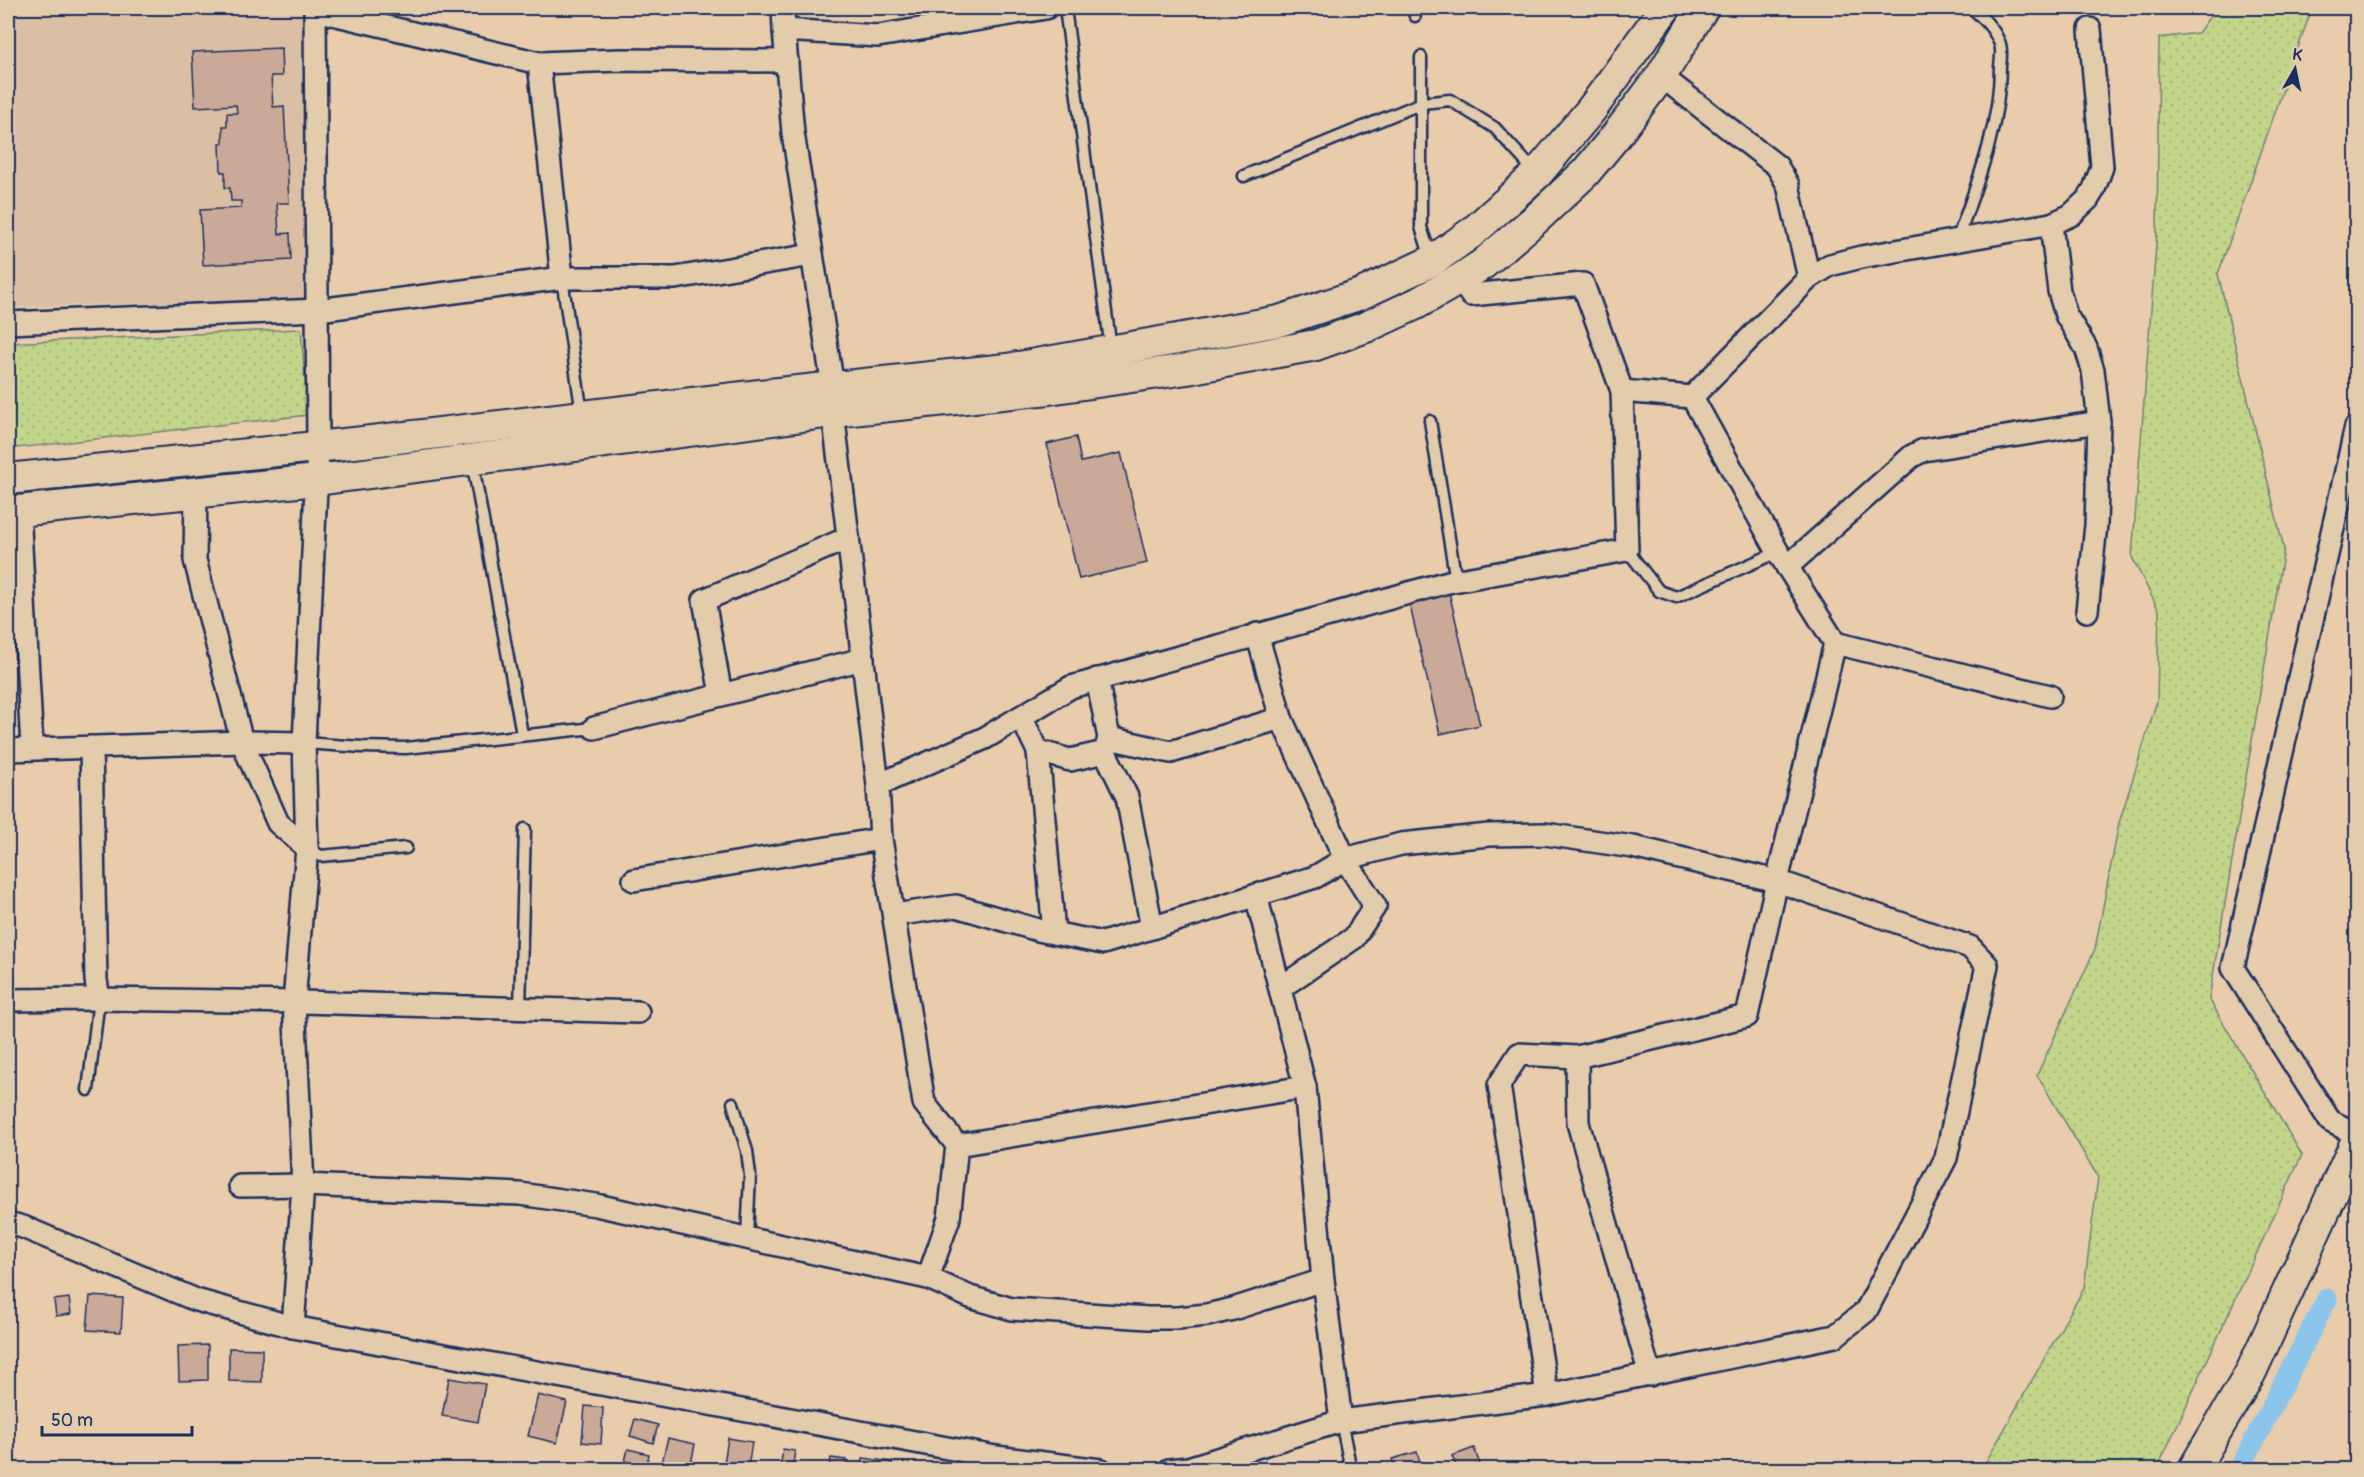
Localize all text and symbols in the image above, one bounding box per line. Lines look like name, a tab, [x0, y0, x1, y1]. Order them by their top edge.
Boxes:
north arrow	[2265, 39, 2325, 99]
text: K	[2291, 45, 2304, 66]
scale bar	[42, 1399, 192, 1437]
text: 50 m	[51, 1409, 93, 1432]

